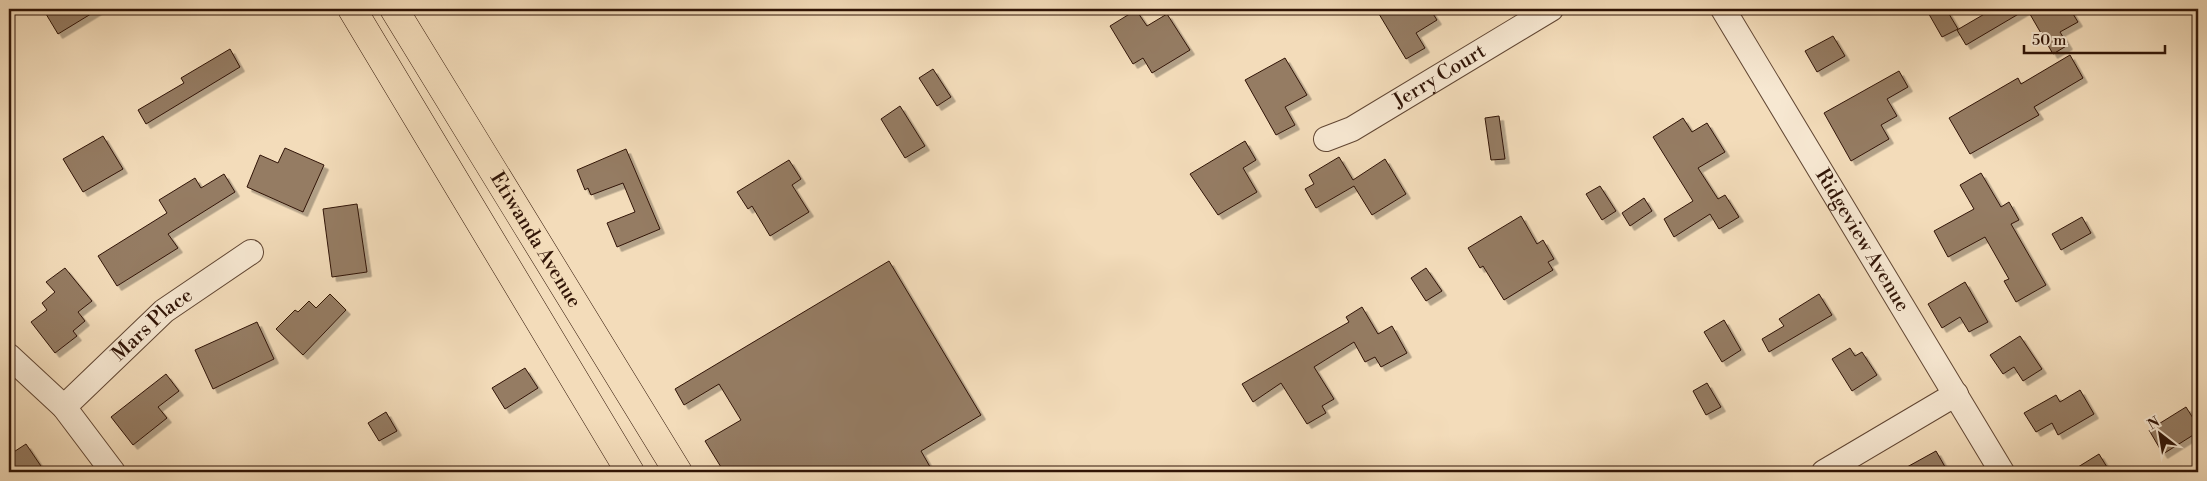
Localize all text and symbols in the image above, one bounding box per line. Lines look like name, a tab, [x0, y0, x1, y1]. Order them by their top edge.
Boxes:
scale bar	[2024, 22, 2166, 54]
text: 50 m	[2032, 31, 2066, 50]
street label: Jerry Court	[1388, 39, 1490, 114]
street label: Ridgeview Avenue	[1810, 164, 1915, 316]
street label: Etiwanda Avenue	[485, 167, 587, 313]
street label: Mars Place	[107, 283, 198, 367]
north arrow	[2134, 408, 2184, 458]
text: N	[2144, 413, 2163, 434]

